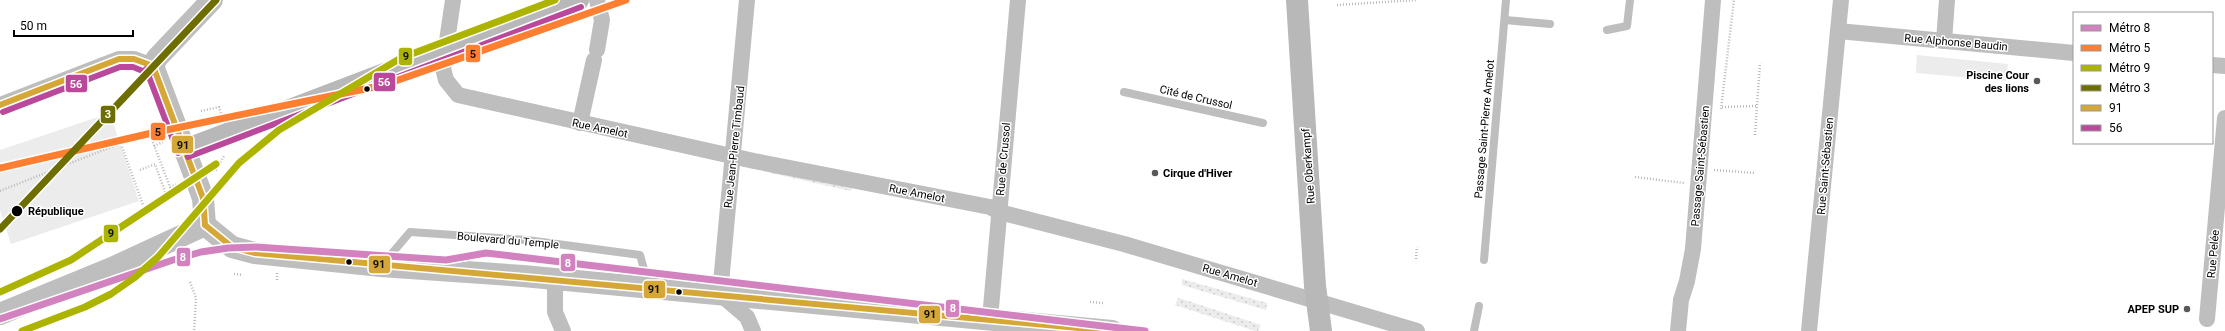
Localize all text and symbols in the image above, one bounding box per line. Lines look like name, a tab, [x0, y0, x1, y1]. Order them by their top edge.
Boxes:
scale bar	[14, 12, 133, 38]
legend	[2073, 12, 2213, 144]
text: 50 m	[20, 19, 47, 33]
text: Métro 8	[2109, 21, 2151, 35]
street label: Rue Alphonse Baudin	[1904, 31, 2008, 54]
text: Métro 5	[2109, 41, 2151, 55]
line badge: 5	[465, 44, 481, 63]
line badge: 9	[398, 47, 413, 66]
text: 5	[470, 48, 476, 61]
text: 9	[403, 50, 409, 63]
street label: Passage Saint-Pierre Amelot	[1472, 59, 1497, 199]
text: Métro 9	[2109, 61, 2150, 75]
place label: Piscine Cour des lions	[1966, 69, 2029, 95]
line badge: 56	[373, 72, 396, 92]
line badge: 56	[65, 74, 88, 93]
text: 56	[378, 76, 390, 89]
marker: Piscine Cour des lions	[2032, 76, 2042, 86]
text: 56	[70, 78, 82, 91]
text: Métro 3	[2109, 81, 2150, 95]
street label: Cité de Crussol	[1158, 83, 1233, 112]
unlabelled marker	[362, 84, 372, 94]
street label: Rue Jean-Pierre Timbaud	[722, 85, 747, 209]
text: 91	[2109, 101, 2123, 115]
line badge: 3	[100, 105, 116, 124]
street label: Passage Saint-Sébastien	[1689, 105, 1712, 227]
text: 3	[105, 108, 111, 121]
street label: Rue Amelot	[571, 116, 629, 141]
street label: Rue Saint-Sébastien	[1815, 117, 1836, 215]
text: 56	[2109, 121, 2123, 135]
line badge: 5	[150, 122, 166, 141]
street label: Rue de Crussol	[994, 122, 1013, 196]
text: 5	[155, 126, 161, 139]
street label: Rue Oberkampf	[1299, 127, 1318, 204]
line badge: 91	[171, 135, 194, 154]
text: 91	[177, 139, 189, 152]
place label: Cirque d'Hiver	[1163, 167, 1232, 180]
marker: Cirque d'Hiver	[1150, 168, 1160, 178]
street label: Rue Amelot	[888, 182, 946, 205]
marker: République	[10, 204, 24, 218]
place label: République	[28, 205, 84, 218]
line badge: 9	[103, 224, 119, 243]
text: 9	[108, 227, 114, 240]
street label: Rue Pelée	[2205, 229, 2222, 279]
street label: Boulevard du Temple	[456, 230, 560, 251]
line badge: 8	[176, 247, 191, 267]
text: 8	[180, 251, 186, 264]
line badge: 8	[560, 253, 576, 272]
line badge: 91	[368, 255, 391, 274]
unlabelled marker	[344, 257, 354, 267]
text: 8	[565, 257, 571, 270]
text: 91	[373, 258, 385, 271]
street label: Rue Amelot	[1201, 261, 1259, 290]
line badge: 91	[643, 280, 666, 299]
text: 91	[648, 283, 660, 296]
unlabelled marker	[674, 287, 684, 297]
line badge: 8	[945, 299, 960, 318]
text: 8	[950, 302, 956, 315]
place label: APEP SUP	[2127, 303, 2179, 316]
marker: APEP SUP	[2182, 304, 2192, 314]
line badge: 91	[918, 305, 941, 324]
text: 91	[924, 308, 936, 321]

